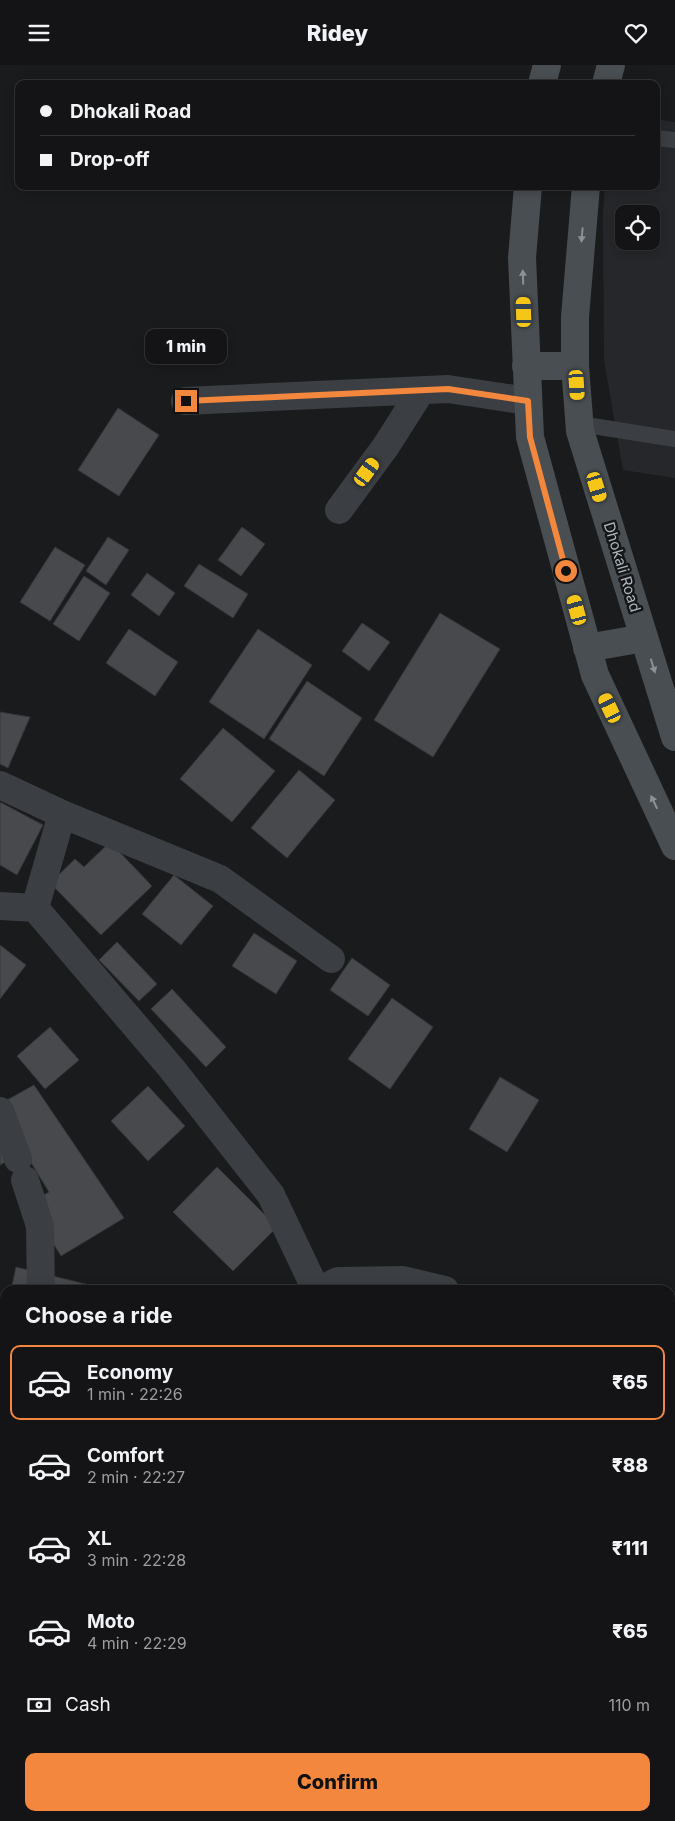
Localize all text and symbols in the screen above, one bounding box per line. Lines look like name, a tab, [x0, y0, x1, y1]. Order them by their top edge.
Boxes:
icon: menu	[25, 19, 53, 47]
icon: heart	[622, 19, 650, 47]
text: Ridey	[307, 20, 368, 46]
text: Dhokali Road	[70, 100, 191, 123]
text: Drop-off	[70, 148, 150, 171]
map controls	[615, 205, 660, 250]
button: locate	[615, 205, 660, 250]
one-way arrow	[578, 227, 586, 243]
one-way arrow	[519, 268, 527, 284]
car	[515, 297, 532, 327]
callout: 1 min	[145, 329, 227, 363]
text: 1 min	[166, 336, 206, 356]
car	[568, 370, 585, 400]
route end	[175, 390, 197, 412]
car	[352, 455, 381, 489]
car	[585, 470, 608, 504]
street label: Dhokali Road	[600, 520, 645, 614]
route start	[555, 560, 577, 582]
car	[565, 594, 588, 626]
one-way arrow	[650, 658, 657, 673]
car	[596, 691, 623, 725]
one-way arrow	[650, 795, 658, 809]
text: Choose a ride	[25, 1302, 173, 1328]
icon: car	[27, 1360, 72, 1405]
text: Economy	[87, 1361, 173, 1384]
text: ₹65	[612, 1371, 648, 1394]
text: 1 min · 22:26	[87, 1384, 183, 1404]
icon: car	[27, 1443, 72, 1488]
text: Comfort	[87, 1444, 164, 1467]
text: ₹88	[612, 1454, 648, 1477]
text: 2 min · 22:27	[87, 1467, 185, 1487]
icon: car	[27, 1526, 72, 1571]
text: XL	[87, 1527, 112, 1550]
text: ₹111	[612, 1537, 648, 1560]
text: 3 min · 22:28	[87, 1550, 186, 1570]
icon: car	[27, 1609, 72, 1654]
text: Moto	[87, 1610, 135, 1633]
text: ₹65	[612, 1620, 648, 1643]
text: 4 min · 22:29	[87, 1633, 187, 1653]
icon: cash	[25, 1691, 53, 1719]
text: Cash	[65, 1693, 111, 1716]
text: 110 m	[608, 1695, 650, 1715]
button: Confirm	[25, 1753, 650, 1811]

